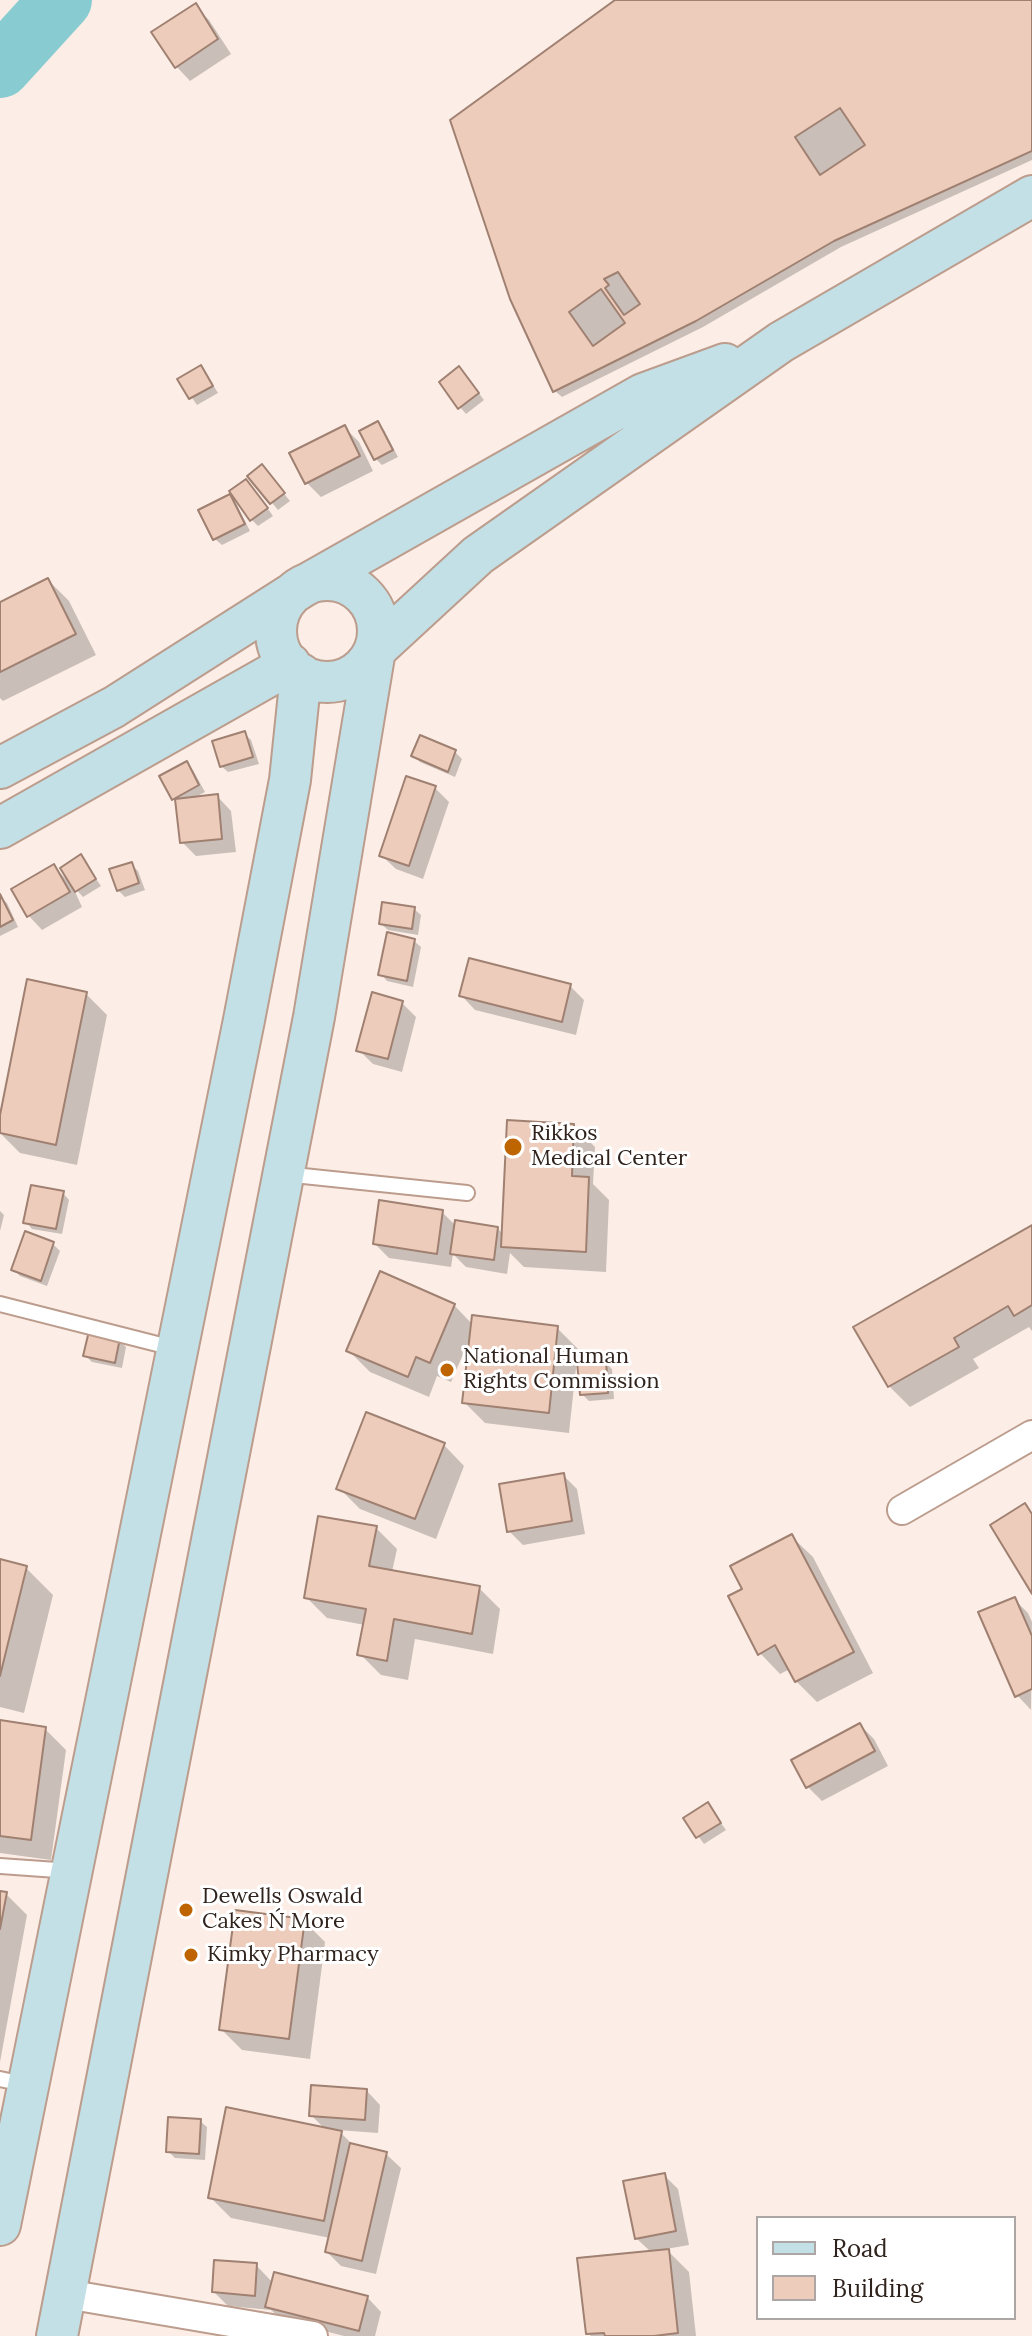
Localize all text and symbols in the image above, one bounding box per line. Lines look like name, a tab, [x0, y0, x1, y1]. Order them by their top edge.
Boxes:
place label: Rikkos Medical Center	[531, 1121, 687, 1172]
marker: Rikkos Medical Center	[502, 1136, 524, 1158]
place label: National Human Rights Commission	[463, 1344, 660, 1396]
marker: National Human Rights Commission	[438, 1361, 456, 1379]
place label: Dewells Oswald Cakes Ń More	[202, 1884, 363, 1936]
marker: Dewells Oswald Cakes Ń More	[177, 1901, 195, 1919]
place label: Kimky Pharmacy	[207, 1942, 379, 1968]
marker: Kimky Pharmacy	[182, 1946, 200, 1964]
legend	[756, 2216, 1016, 2320]
text: Road	[832, 2233, 888, 2264]
text: Building	[832, 2273, 923, 2304]

